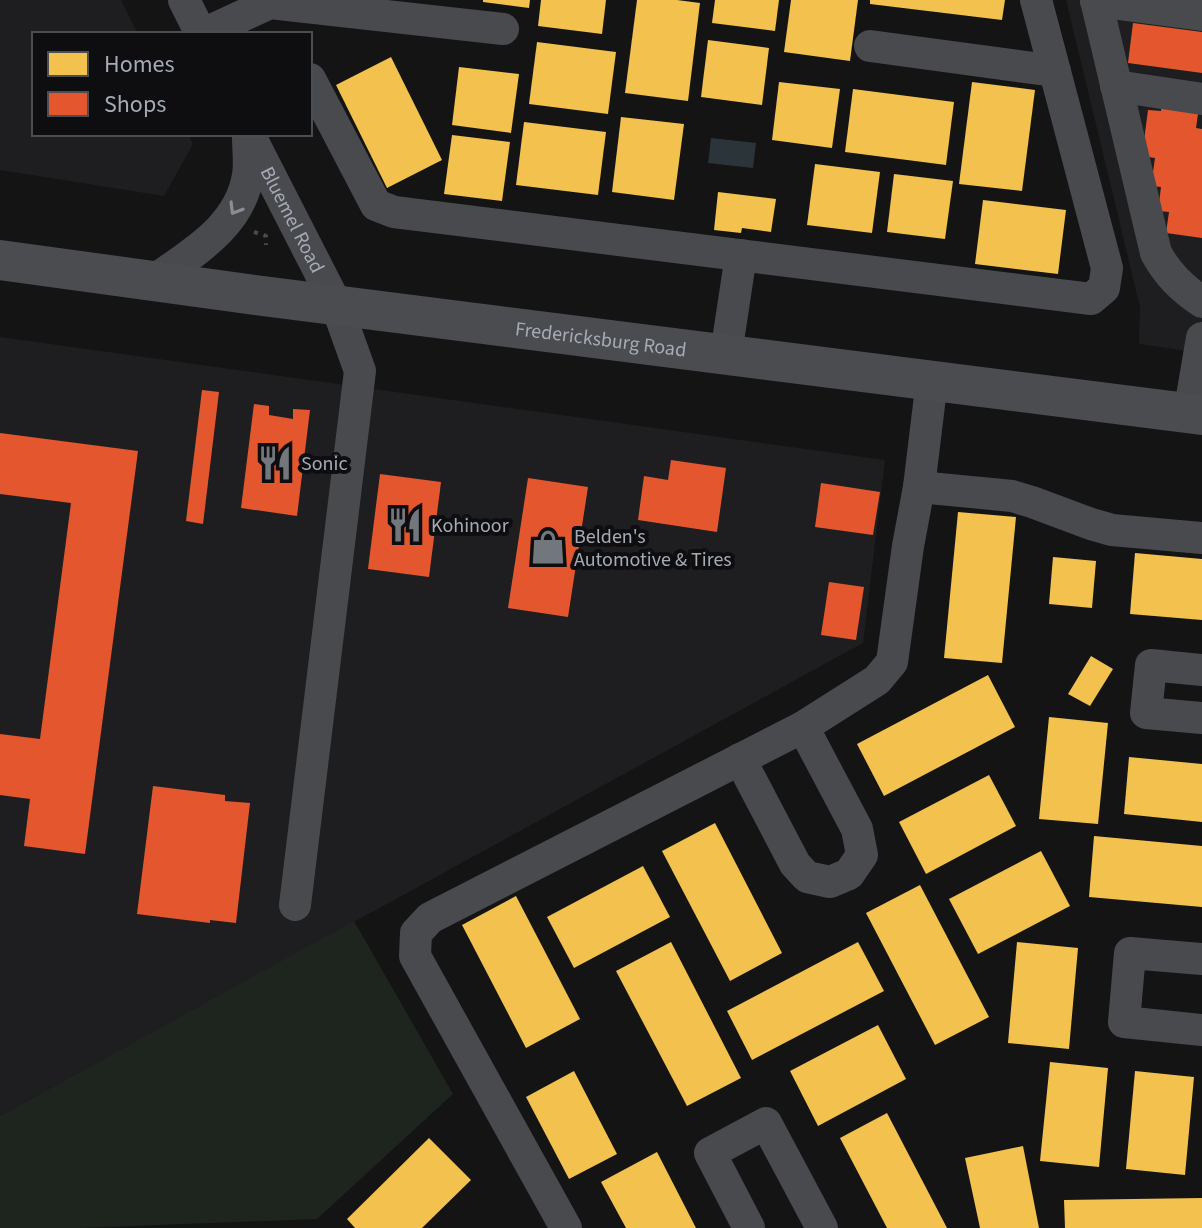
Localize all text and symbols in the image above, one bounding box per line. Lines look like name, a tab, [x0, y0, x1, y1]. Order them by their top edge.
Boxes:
legend	[32, 32, 312, 136]
text: Homes	[104, 47, 175, 82]
text: Shops	[104, 87, 166, 122]
street label: Bluemel Road	[253, 162, 331, 278]
one-way arrow	[230, 200, 245, 215]
street label: Fredericksburg Road	[514, 315, 688, 365]
restaurant icon: Sonic	[256, 444, 294, 482]
place label: Sonic	[301, 450, 348, 478]
restaurant icon: Kohinoor	[386, 506, 424, 544]
place label: Kohinoor	[431, 512, 509, 540]
place label: Belden's Automotive & Tires	[574, 523, 732, 574]
shop icon: Belden's Automotive & Tires	[529, 528, 567, 566]

